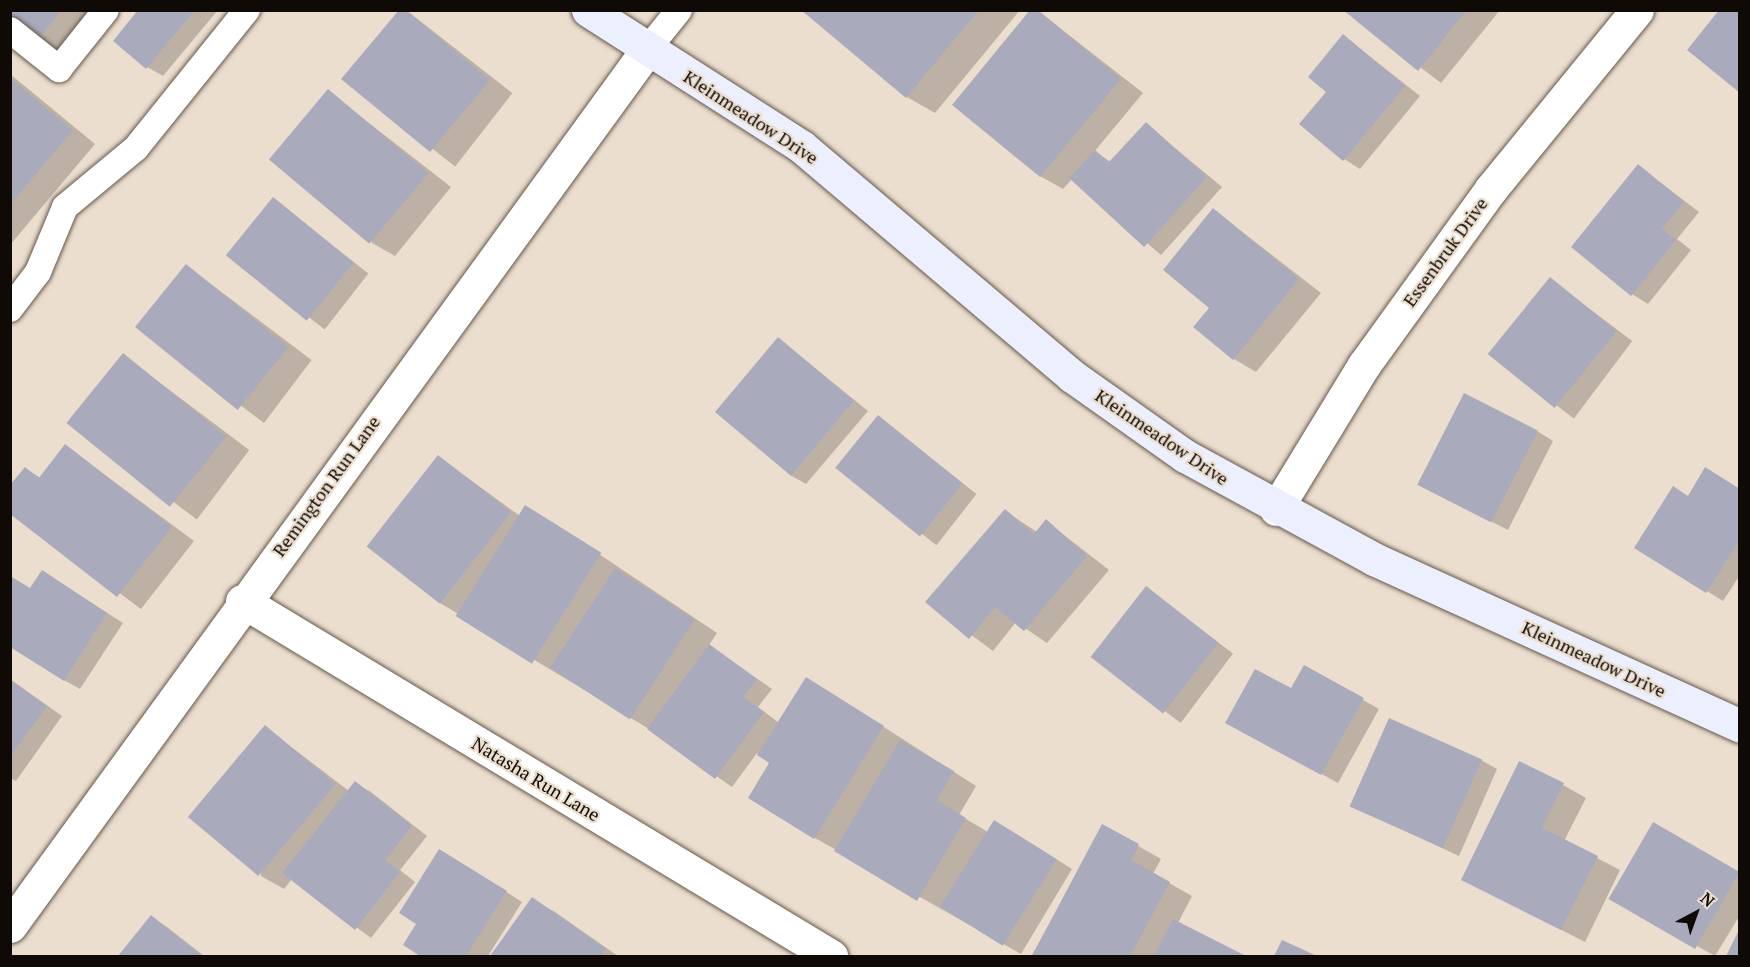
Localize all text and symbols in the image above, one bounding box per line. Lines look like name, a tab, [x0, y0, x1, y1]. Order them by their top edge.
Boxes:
street label: Kleinmeadow Drive	[680, 65, 822, 169]
street label: Essenbruk Drive	[1398, 193, 1492, 311]
street label: Kleinmeadow Drive	[1091, 384, 1233, 490]
street label: Remington Run Lane	[268, 411, 384, 561]
street label: Kleinmeadow Drive	[1519, 616, 1669, 702]
street label: Natasha Run Lane	[468, 732, 604, 826]
north arrow	[1666, 883, 1726, 943]
text: N	[1696, 887, 1720, 912]

